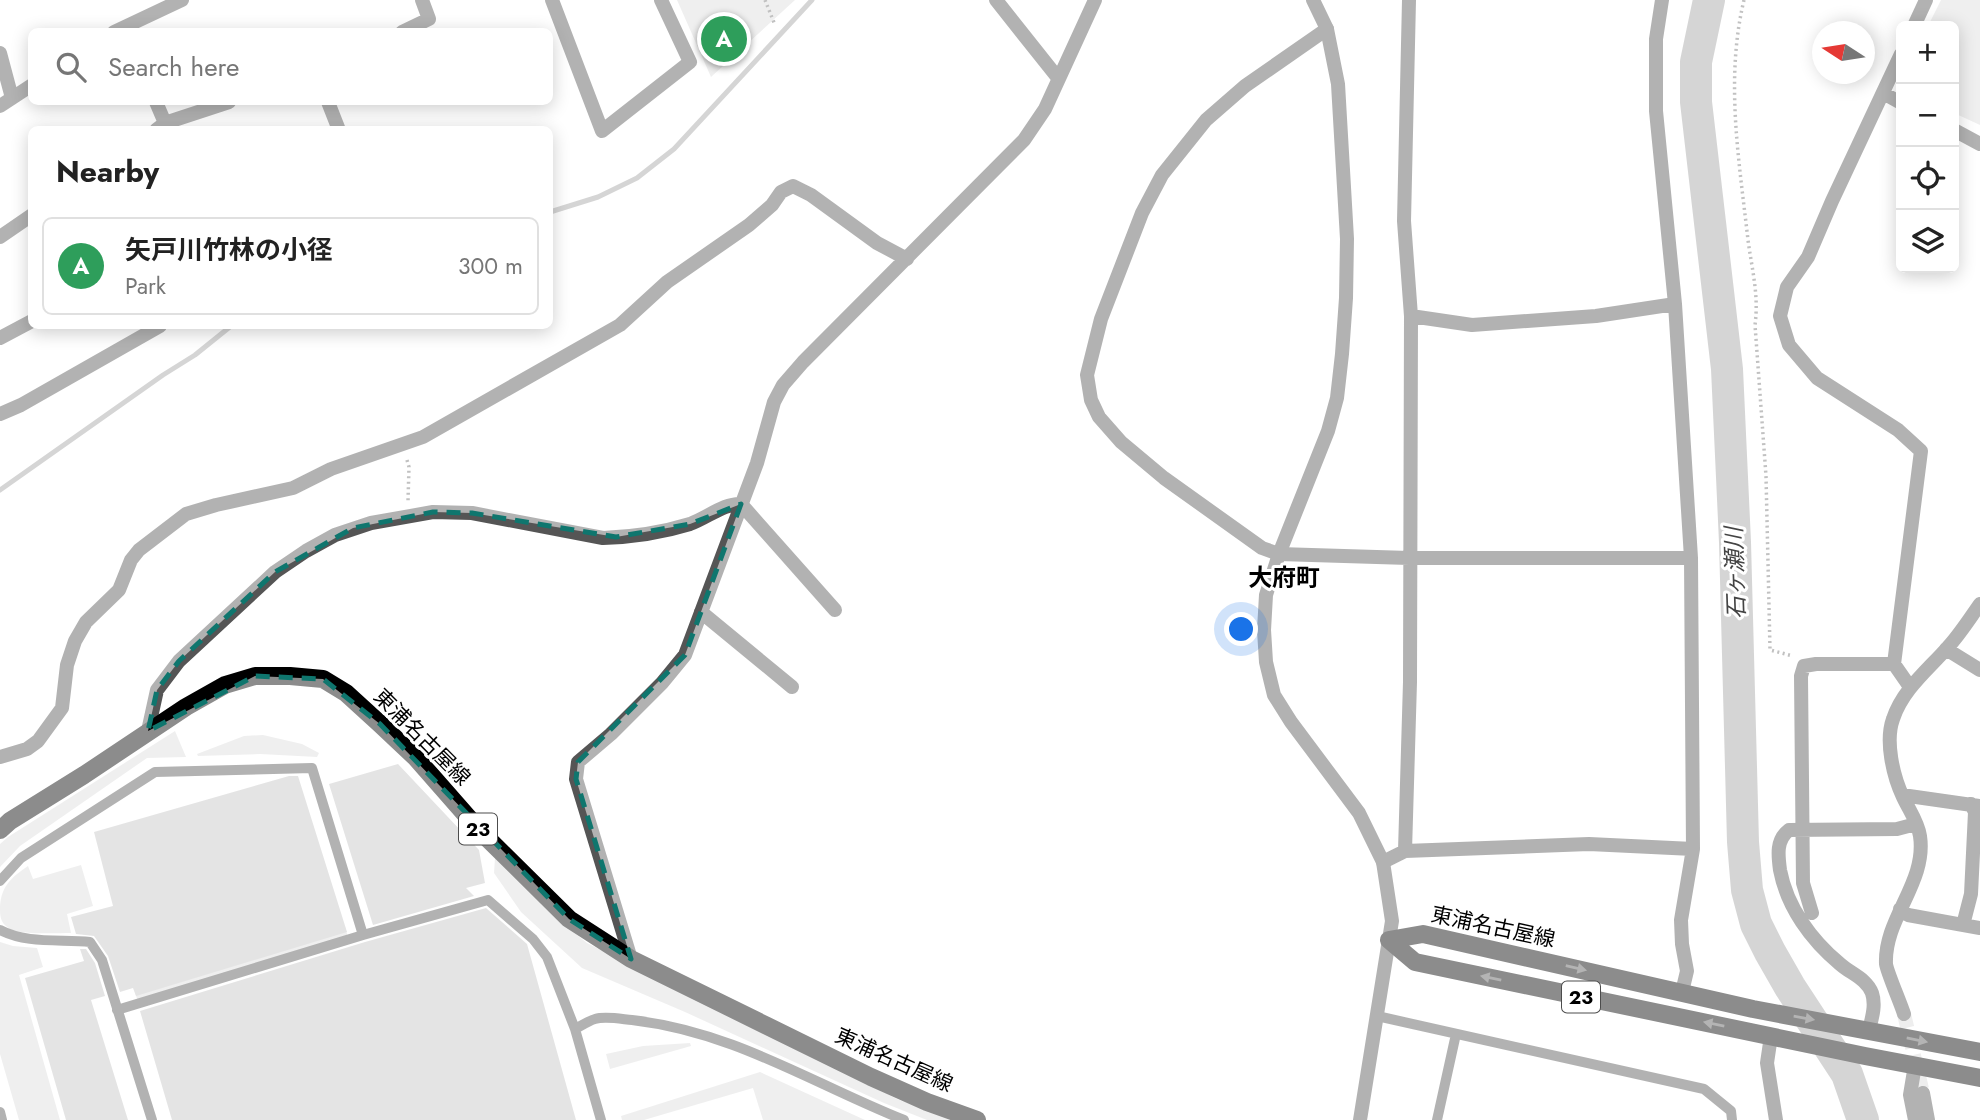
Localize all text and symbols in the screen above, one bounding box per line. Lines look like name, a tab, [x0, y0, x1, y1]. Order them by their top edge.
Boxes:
pin: A	[701, 13, 747, 65]
north arrow	[1812, 21, 1875, 84]
map controls	[1896, 21, 1959, 273]
button: +	[1896, 21, 1959, 84]
search box	[28, 28, 553, 105]
icon: search	[52, 48, 90, 86]
text: Search here	[108, 48, 240, 86]
button: −	[1896, 84, 1959, 147]
button: locate	[1896, 147, 1959, 210]
text: Nearby	[56, 150, 159, 193]
button: layers	[1896, 210, 1959, 273]
text: 矢戸川竹林の小径	[125, 231, 333, 269]
text: A	[73, 249, 89, 283]
text: 300 m	[458, 249, 523, 283]
text: Park	[125, 269, 166, 303]
water label: 石ヶ瀬川	[1716, 523, 1754, 620]
district label: 大府町	[1248, 560, 1320, 595]
your location	[1224, 612, 1258, 646]
street label: 東浦名古屋線	[367, 682, 477, 792]
road number: 23	[459, 814, 497, 844]
street label: 東浦名古屋線	[1428, 899, 1558, 955]
one-way arrow	[1565, 963, 1587, 974]
one-way arrow	[1480, 973, 1502, 984]
road number: 23	[1562, 981, 1600, 1012]
one-way arrow	[1793, 1013, 1815, 1024]
one-way arrow	[1703, 1019, 1725, 1030]
street label: 東浦名古屋線	[830, 1021, 958, 1099]
one-way arrow	[1906, 1034, 1928, 1045]

